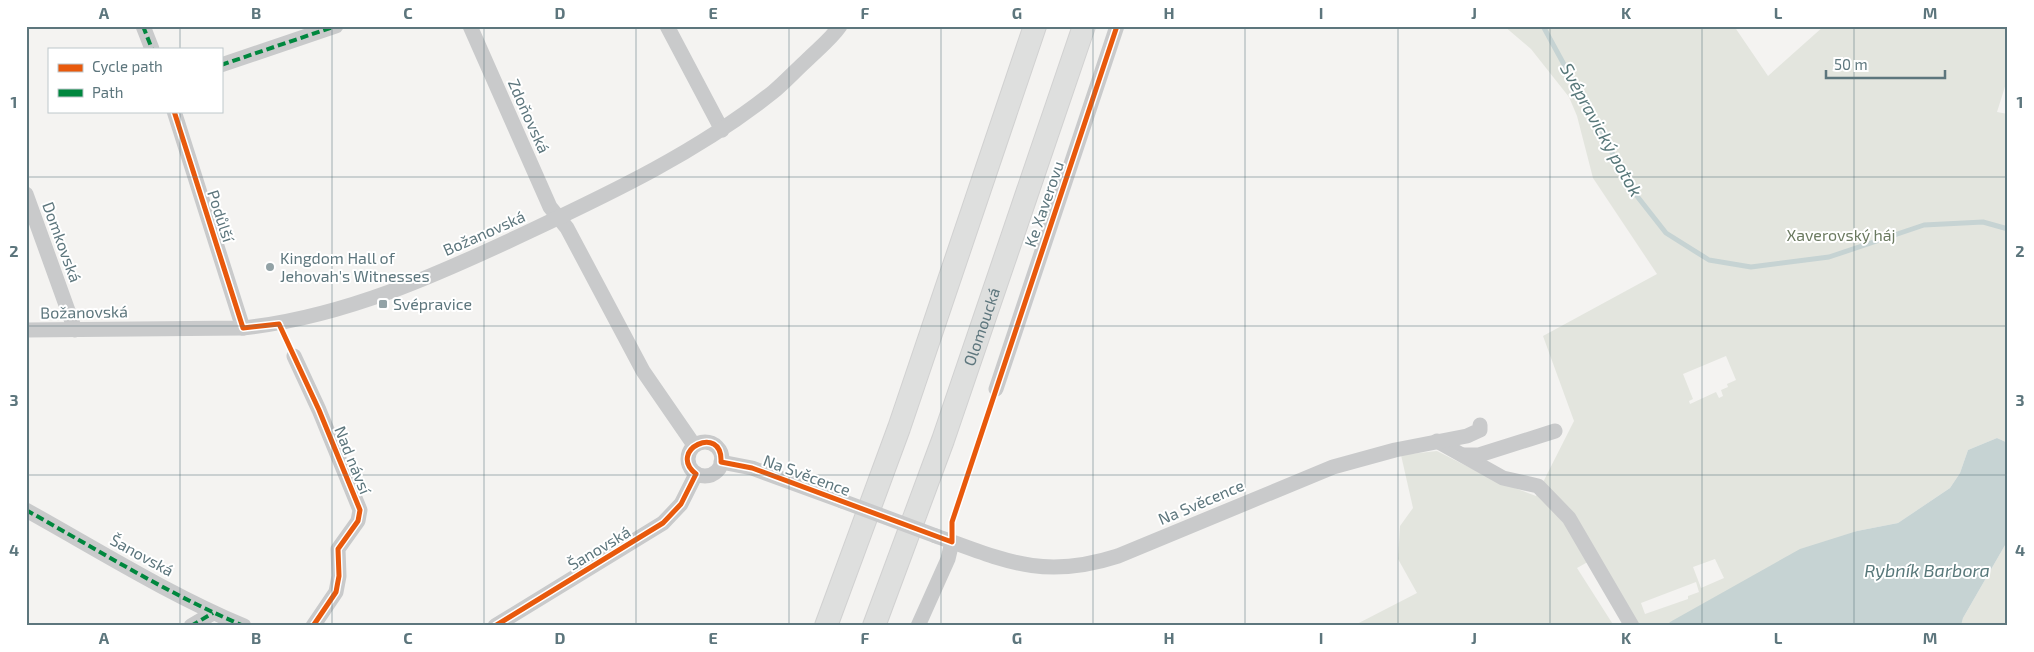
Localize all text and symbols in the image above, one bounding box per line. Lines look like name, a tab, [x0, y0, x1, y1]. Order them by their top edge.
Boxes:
text: A	[99, 3, 110, 22]
text: B	[251, 3, 261, 22]
text: C	[403, 3, 413, 22]
text: D	[555, 3, 566, 22]
text: E	[708, 3, 718, 22]
text: F	[861, 3, 870, 22]
text: G	[1012, 3, 1022, 22]
text: H	[1163, 3, 1175, 22]
text: I	[1319, 3, 1323, 22]
text: J	[1471, 3, 1477, 22]
text: K	[1621, 3, 1632, 22]
text: L	[1774, 3, 1783, 22]
text: M	[1923, 3, 1937, 22]
legend	[48, 48, 222, 112]
scale bar	[1826, 48, 1945, 80]
text: 50 m	[1834, 55, 1868, 73]
text: Cycle path	[92, 57, 163, 75]
water label: Svépravický potok	[1556, 59, 1648, 200]
street label: Zdoňovská	[505, 76, 554, 156]
text: Path	[92, 83, 123, 101]
text: 1	[11, 92, 17, 111]
text: 1	[2017, 92, 2023, 111]
street label: Ke Xaverovu	[1020, 158, 1067, 249]
street label: Podůlší	[204, 187, 239, 245]
street label: Domkovská	[39, 199, 86, 285]
street label: Božanovská	[440, 206, 528, 259]
park label: Xaverovský háj	[1786, 225, 1896, 245]
text: 2	[9, 241, 19, 260]
text: 2	[2015, 241, 2025, 260]
place label: Kingdom Hall of Jehovah's Witnesses	[280, 248, 430, 285]
marker: Kingdom Hall of Jehovah's Witnesses	[264, 261, 276, 273]
street label: Olomoucká	[959, 285, 1003, 368]
place label: Svépravice	[393, 294, 472, 313]
marker: Svépravice	[377, 298, 389, 310]
street label: Božanovská	[40, 301, 128, 322]
text: 3	[9, 390, 19, 409]
text: 3	[2015, 390, 2025, 409]
street label: Nad návsí	[331, 423, 376, 497]
street label: Na Svěcence	[761, 450, 853, 499]
street label: Na Svěcence	[1155, 475, 1247, 528]
street label: Šanovská	[564, 522, 633, 574]
street label: Šanovská	[107, 529, 177, 580]
text: 4	[9, 540, 19, 559]
text: 4	[2015, 540, 2025, 559]
water label: Rybník Barbora	[1864, 559, 1990, 581]
text: A	[99, 628, 110, 647]
text: B	[251, 628, 261, 647]
text: C	[403, 628, 413, 647]
text: D	[555, 628, 566, 647]
text: E	[708, 628, 718, 647]
text: F	[861, 628, 870, 647]
text: G	[1012, 628, 1022, 647]
text: H	[1163, 628, 1175, 647]
text: I	[1319, 628, 1323, 647]
text: J	[1471, 628, 1477, 647]
text: K	[1621, 628, 1632, 647]
text: L	[1774, 628, 1783, 647]
text: M	[1923, 628, 1937, 647]

